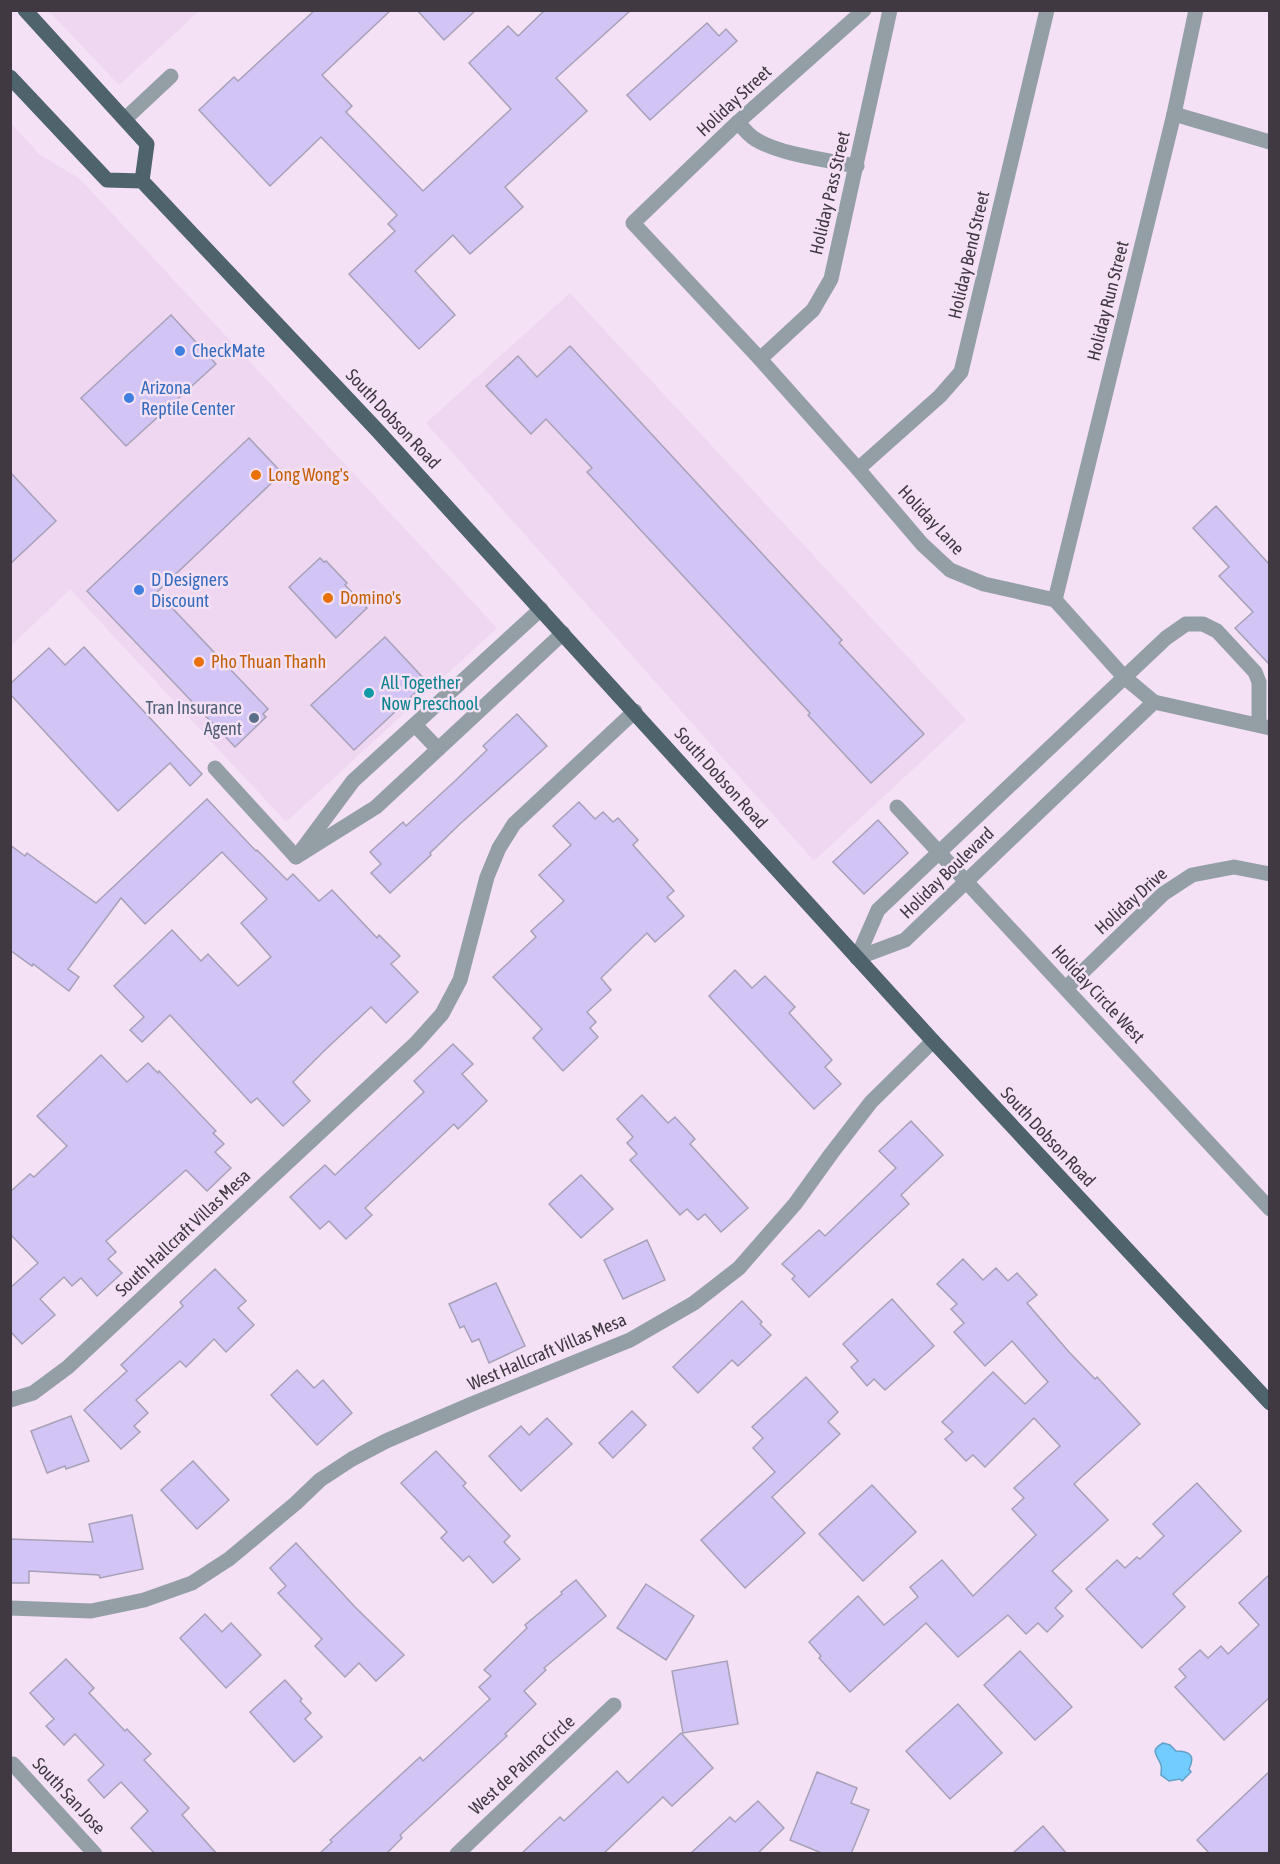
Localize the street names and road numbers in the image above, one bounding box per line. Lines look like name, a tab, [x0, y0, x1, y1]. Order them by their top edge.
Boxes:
street label: Holiday Street	[692, 61, 775, 140]
street label: Holiday Pass Street	[805, 129, 854, 257]
street label: Holiday Bend Street	[944, 189, 993, 321]
street label: Holiday Run Street	[1082, 239, 1133, 363]
street label: South Dobson Road	[342, 364, 445, 473]
street label: Holiday Lane	[894, 481, 969, 559]
street label: South Dobson Road	[671, 723, 772, 832]
street label: Holiday Boulevard	[895, 823, 998, 923]
street label: Holiday Drive	[1090, 863, 1171, 938]
street label: Holiday Circle West	[1048, 940, 1149, 1047]
street label: South Dobson Road	[997, 1082, 1100, 1191]
street label: South Hallcraft Villas Mesa	[111, 1165, 254, 1301]
street label: West Hallcraft Villas Mesa	[464, 1309, 629, 1394]
street label: West de Palma Circle	[465, 1710, 579, 1819]
street label: South San Jose	[29, 1753, 110, 1838]

